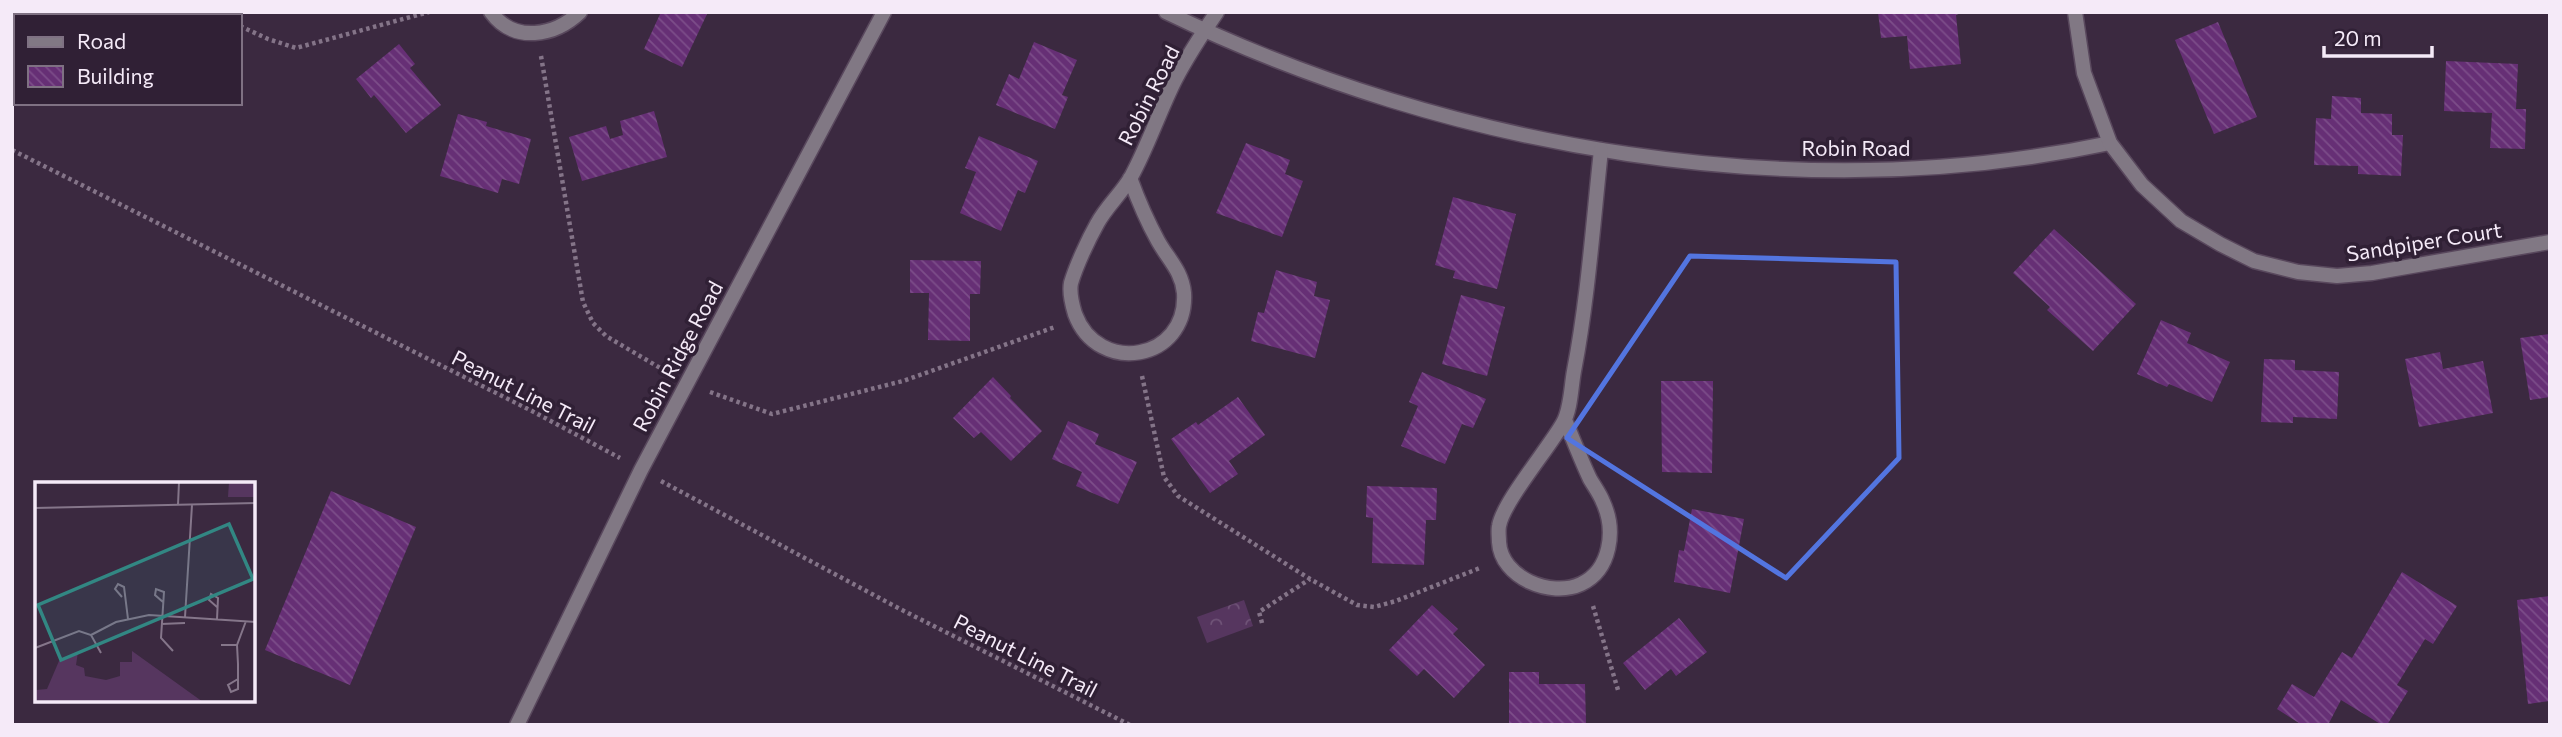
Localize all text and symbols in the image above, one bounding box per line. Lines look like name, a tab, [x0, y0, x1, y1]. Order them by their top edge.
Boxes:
legend	[14, 14, 242, 105]
scale bar	[2324, 14, 2432, 58]
text: 20 m	[2334, 25, 2382, 50]
text: Road	[77, 28, 126, 53]
street label: Robin Road	[1112, 41, 1184, 149]
text: Building	[77, 63, 154, 88]
street label: Robin Road	[1802, 135, 1910, 160]
street label: Sandpiper Court	[2345, 216, 2503, 266]
street label: Robin Ridge Road	[627, 277, 727, 435]
street label: Peanut Line Trail	[448, 344, 600, 438]
inset map	[35, 482, 256, 702]
street label: Peanut Line Trail	[950, 608, 1102, 702]

